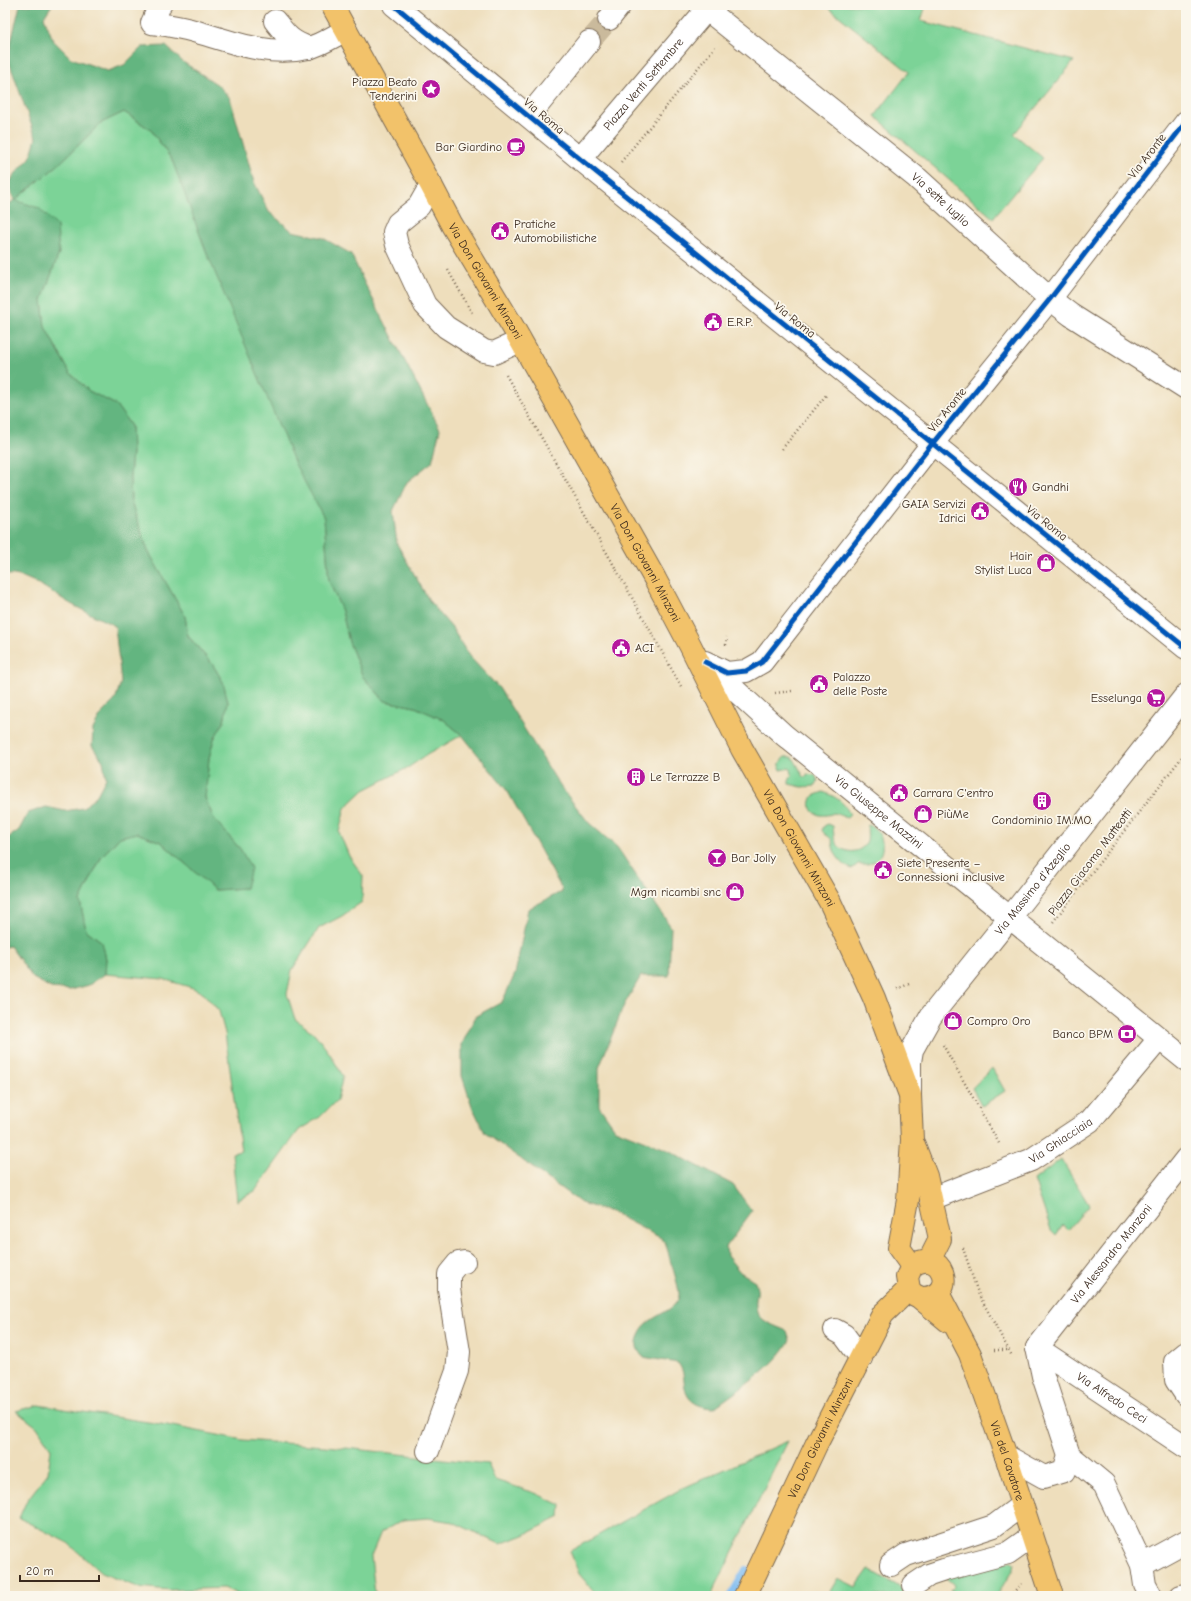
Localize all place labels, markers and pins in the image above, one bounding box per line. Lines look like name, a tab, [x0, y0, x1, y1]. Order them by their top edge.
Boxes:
place label: Piazza Beato Tenderini	[352, 75, 417, 103]
place icon: Piazza Beato Tenderini	[420, 78, 442, 100]
cafe icon: Bar Giardino	[505, 136, 527, 158]
place label: Bar Giardino	[436, 140, 502, 154]
place label: Pratiche Automobilistiche	[514, 217, 597, 245]
public building icon: Pratiche Automobilistiche	[489, 220, 511, 242]
public building icon: E.R.P.	[702, 311, 724, 333]
place label: E.R.P.	[727, 315, 753, 329]
restaurant icon: Gandhi	[1007, 476, 1029, 498]
place label: Gandhi	[1032, 480, 1069, 494]
place label: GAIA Servizi Idrici	[902, 497, 966, 525]
public building icon: GAIA Servizi Idrici	[969, 500, 991, 522]
place label: Hair Stylist Luca	[975, 549, 1032, 577]
shop icon: Hair Stylist Luca	[1035, 552, 1057, 574]
public building icon: ACI	[610, 637, 632, 659]
place label: ACI	[635, 641, 654, 655]
place label: Palazzo delle Poste	[833, 670, 887, 698]
public building icon: Palazzo delle Poste	[808, 673, 830, 695]
supermarket icon: Esselunga	[1145, 687, 1167, 709]
place label: Esselunga	[1091, 691, 1142, 705]
building icon: Le Terrazze B	[625, 766, 647, 788]
place label: Le Terrazze B	[650, 770, 720, 784]
public building icon: Carrara C'entro	[888, 782, 910, 804]
place label: Carrara C'entro	[913, 786, 994, 800]
building icon: Condominio IM.MO.	[1031, 790, 1053, 812]
shop icon: PiùMe	[912, 803, 934, 825]
place label: PiùMe	[937, 807, 969, 821]
place label: Condominio IM.MO.	[991, 813, 1093, 827]
bar icon: Bar Jolly	[706, 847, 728, 869]
place label: Bar Jolly	[731, 851, 776, 865]
place label: Siete Presente – Connessioni inclusive	[897, 856, 1005, 884]
public building icon: Siete Presente – Connessioni inclusive	[872, 859, 894, 881]
shop icon: Mgm ricambi snc	[724, 881, 746, 903]
place label: Mgm ricambi snc	[631, 885, 721, 899]
shop icon: Compro Oro	[942, 1010, 964, 1032]
place label: Compro Oro	[967, 1014, 1031, 1028]
bank icon: Banco BPM	[1116, 1023, 1138, 1045]
place label: Banco BPM	[1052, 1027, 1113, 1041]

